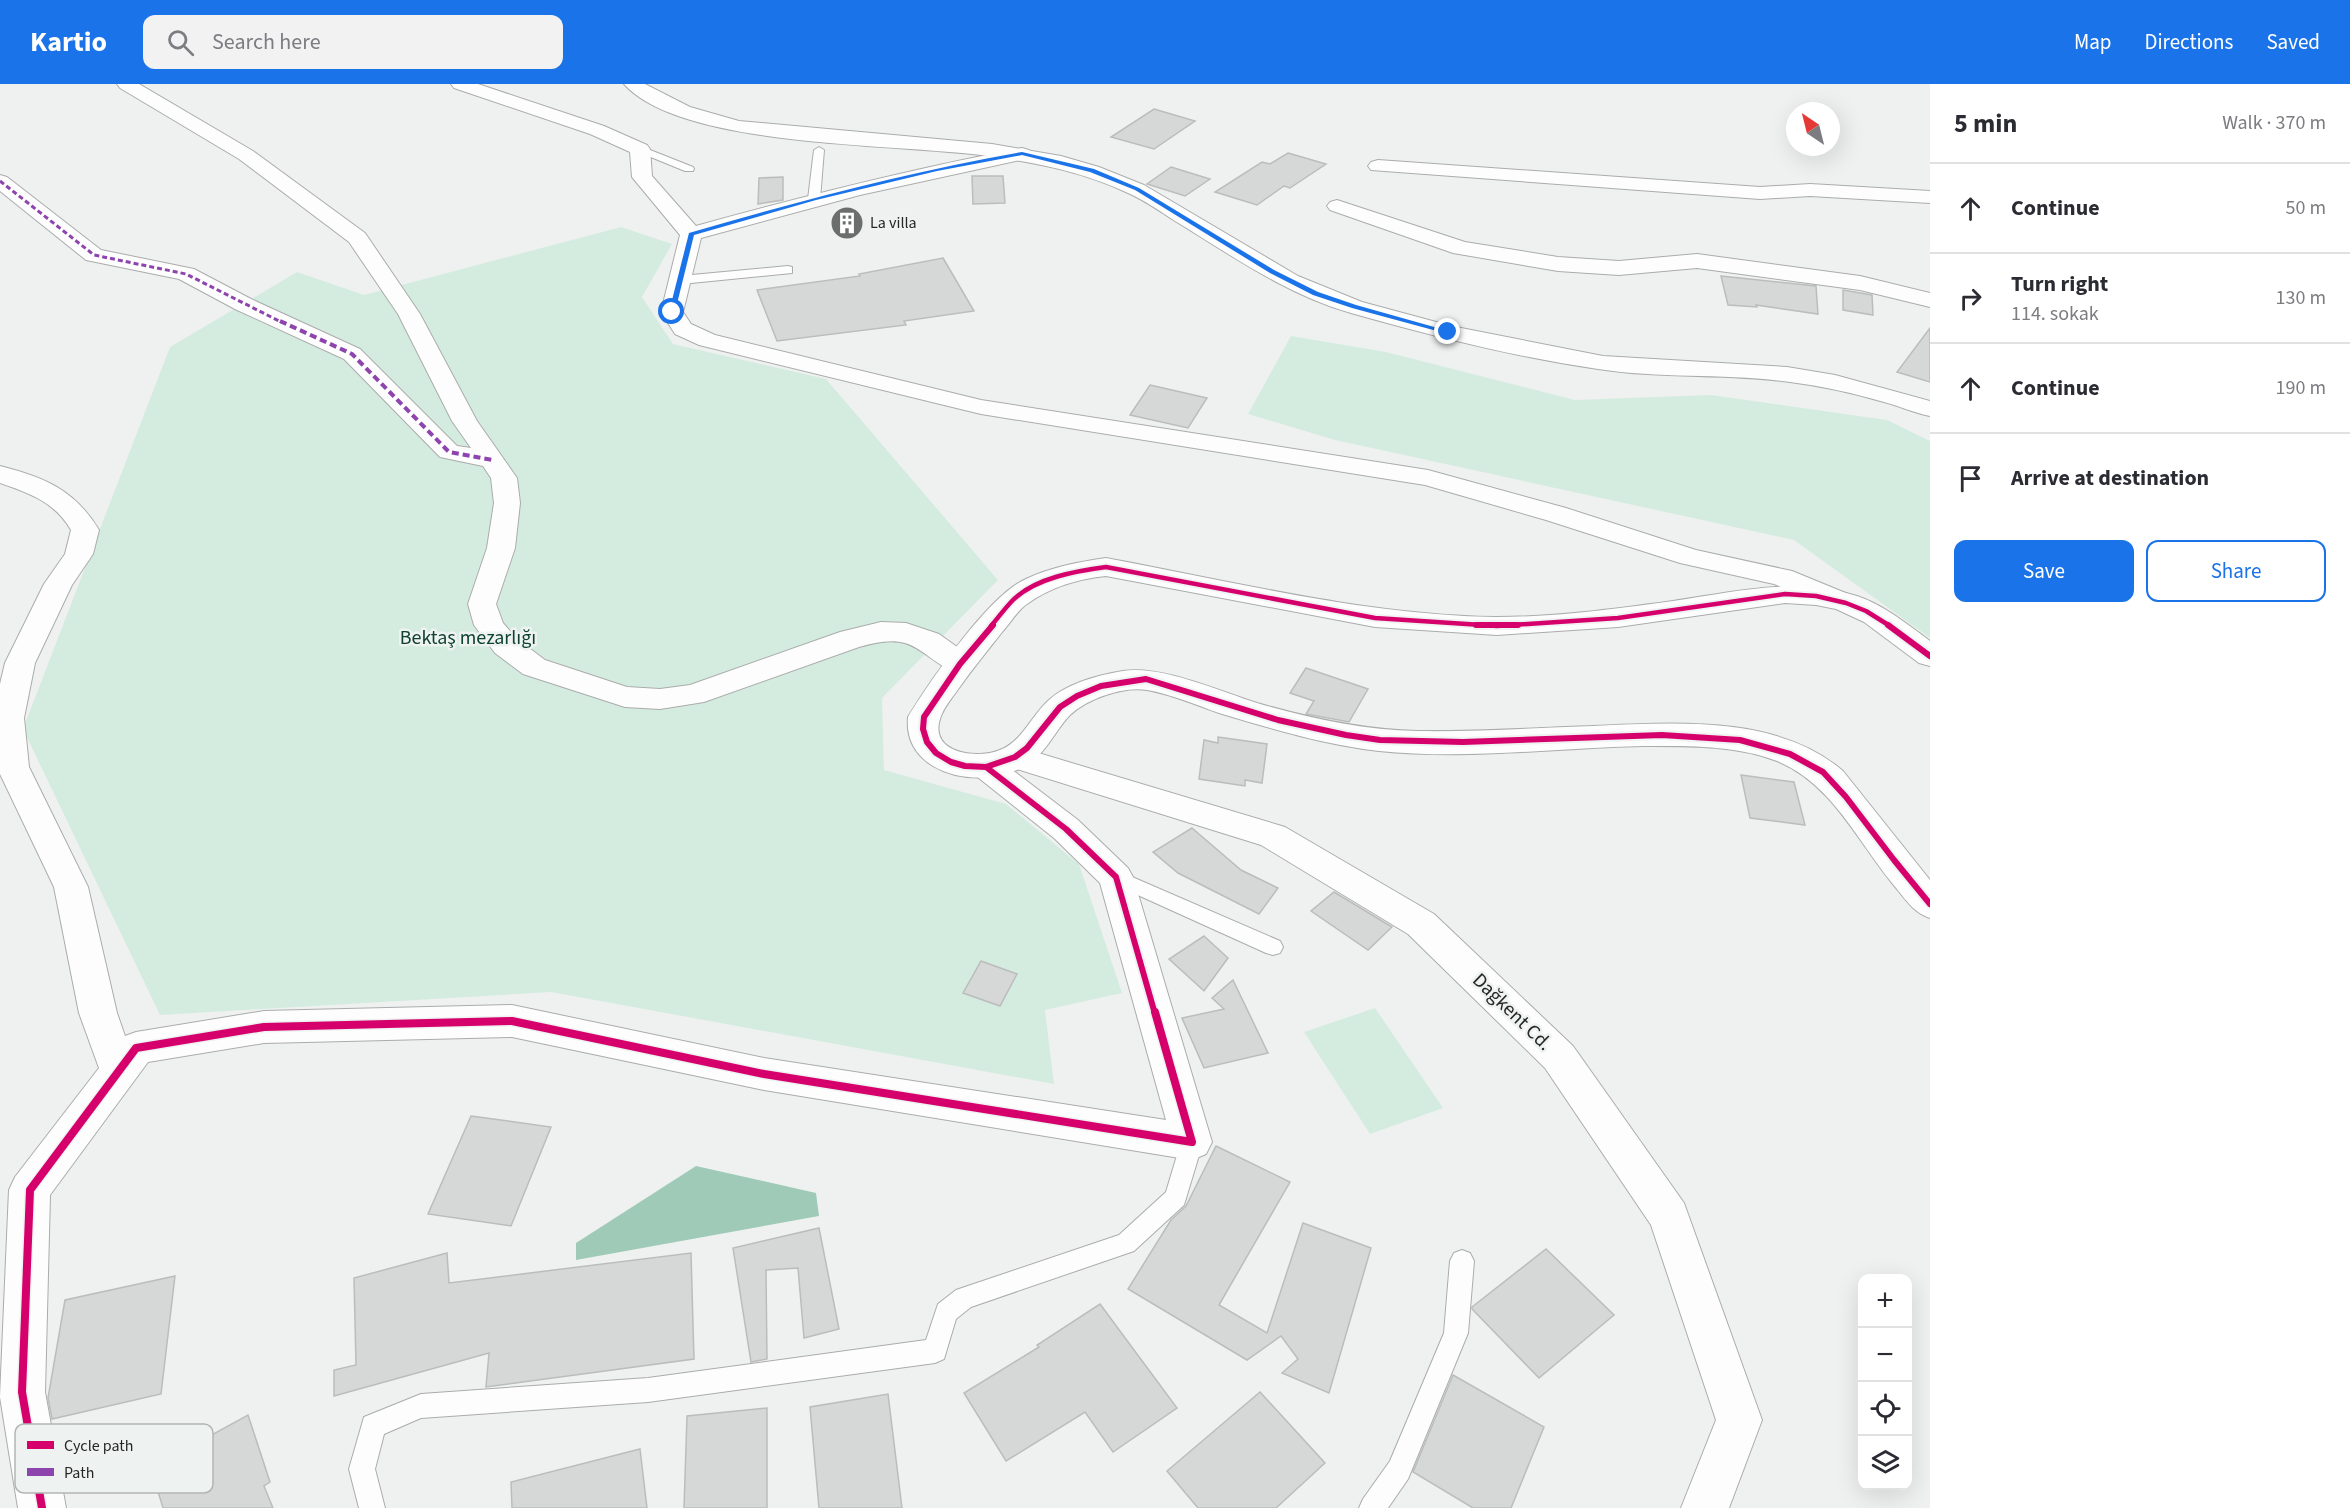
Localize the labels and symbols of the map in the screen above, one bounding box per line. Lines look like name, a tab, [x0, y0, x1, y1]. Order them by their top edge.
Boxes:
north arrow	[1786, 102, 1840, 156]
building icon: La villa	[829, 205, 865, 241]
place label: La villa	[870, 212, 917, 234]
route start	[658, 298, 684, 324]
route end	[1434, 318, 1460, 344]
park label: Bektaş mezarlığı	[400, 624, 536, 652]
street label: Dağkent Cd.	[1466, 967, 1558, 1057]
legend	[15, 1424, 213, 1493]
text: Cycle path	[64, 1435, 133, 1457]
text: Path	[64, 1462, 94, 1484]

